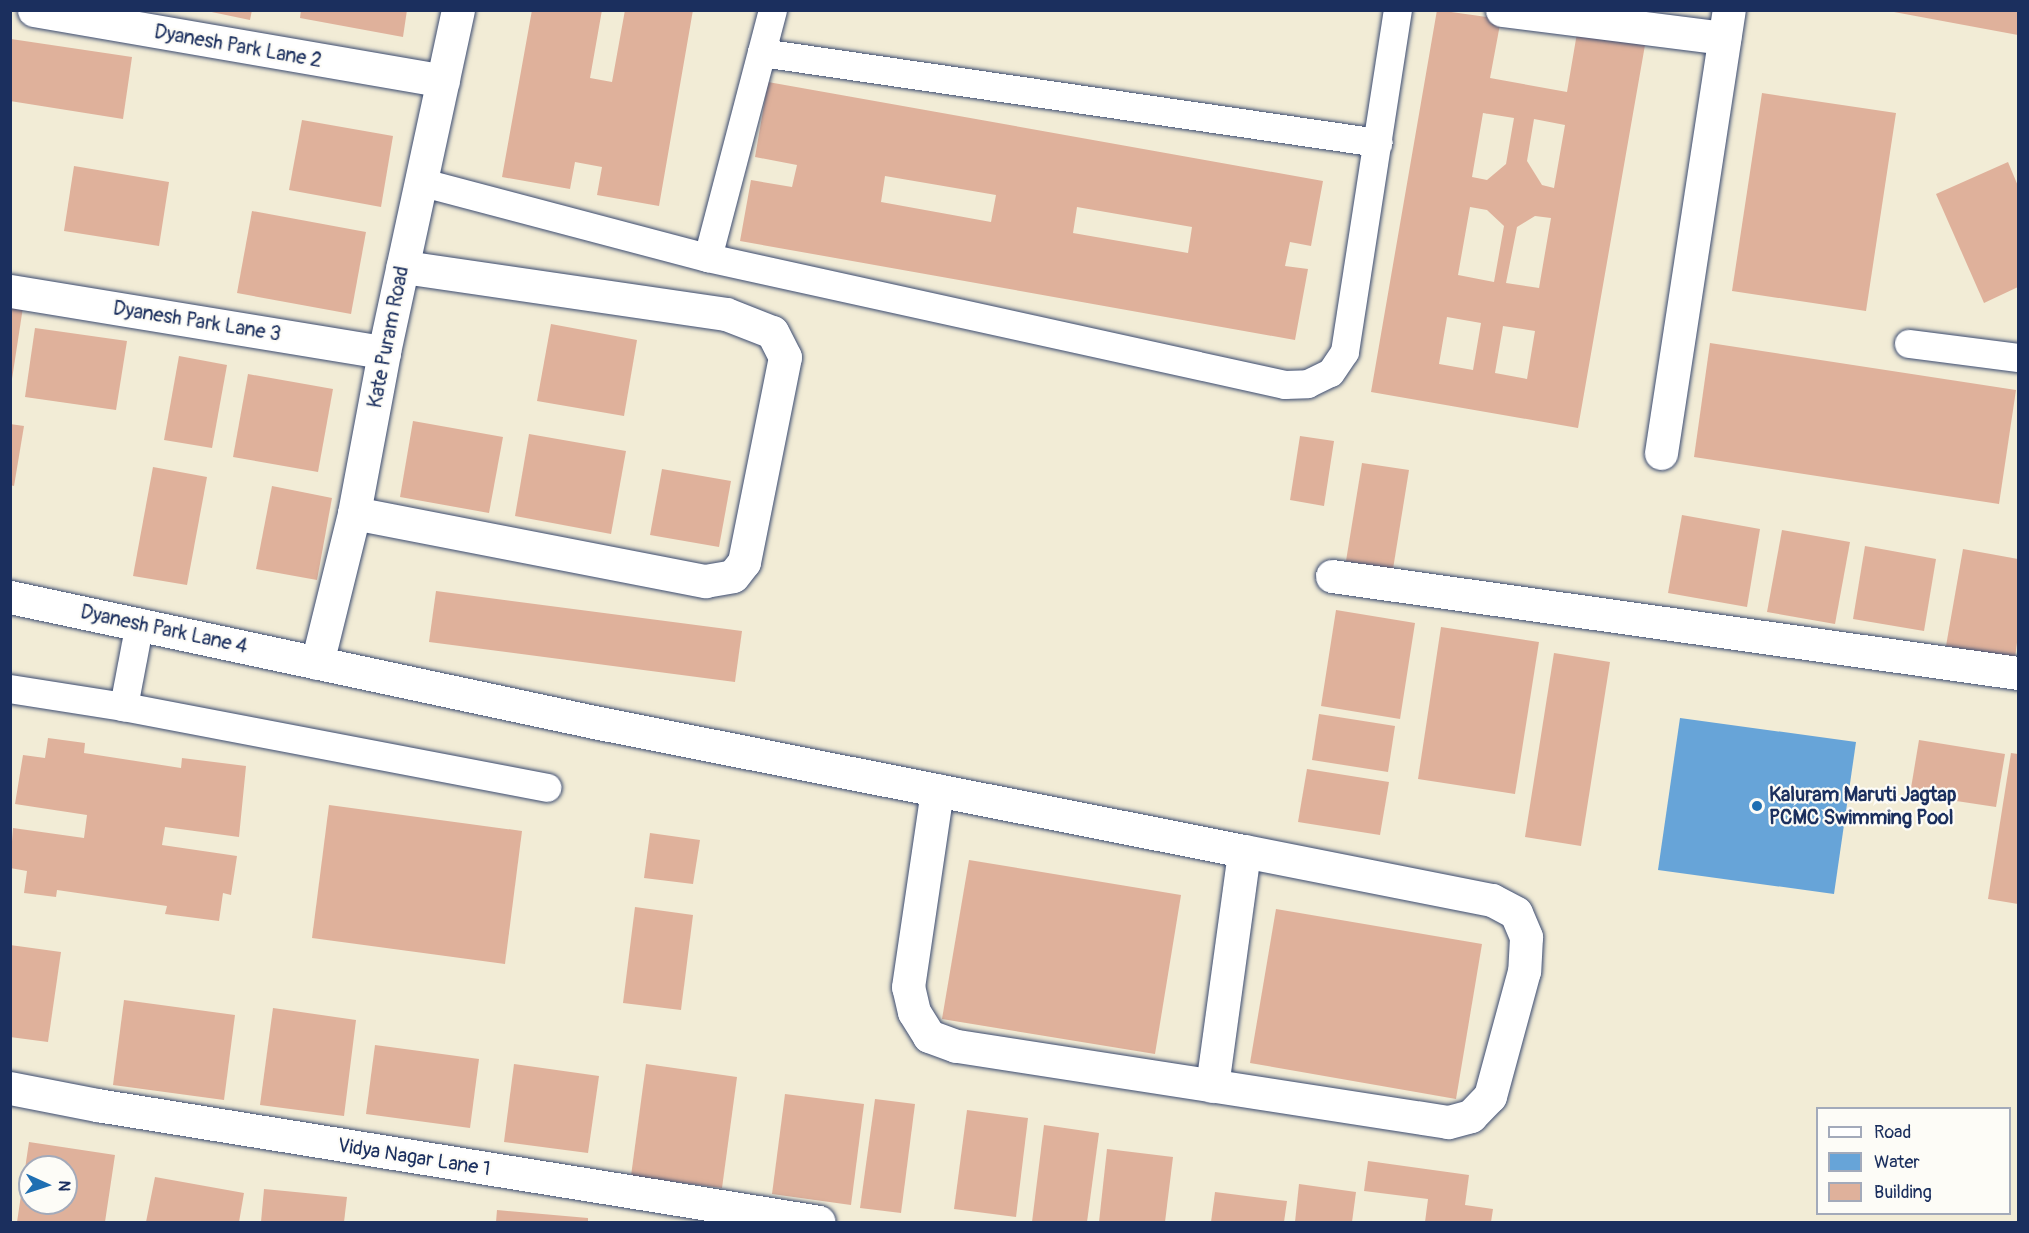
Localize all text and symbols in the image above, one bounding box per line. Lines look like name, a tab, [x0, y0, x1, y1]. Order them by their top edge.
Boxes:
street label: Dyanesh Park Lane 2	[152, 19, 324, 73]
street label: Kate Puram Road	[362, 264, 414, 410]
street label: Dyanesh Park Lane 3	[111, 296, 283, 346]
street label: Dyanesh Park Lane 4	[78, 600, 250, 658]
place label: Kaluram Maruti Jagtap PCMC Swimming Pool	[1769, 783, 1956, 830]
marker: Kaluram Maruti Jagtap PCMC Swimming Pool	[1750, 799, 1764, 813]
legend	[1816, 1107, 2011, 1215]
text: Road	[1874, 1121, 1911, 1144]
street label: Vidya Nagar Lane 1	[336, 1133, 492, 1181]
text: Water	[1874, 1151, 1920, 1174]
north arrow	[18, 1155, 78, 1215]
text: N	[54, 1180, 74, 1192]
text: Building	[1874, 1181, 1932, 1204]

